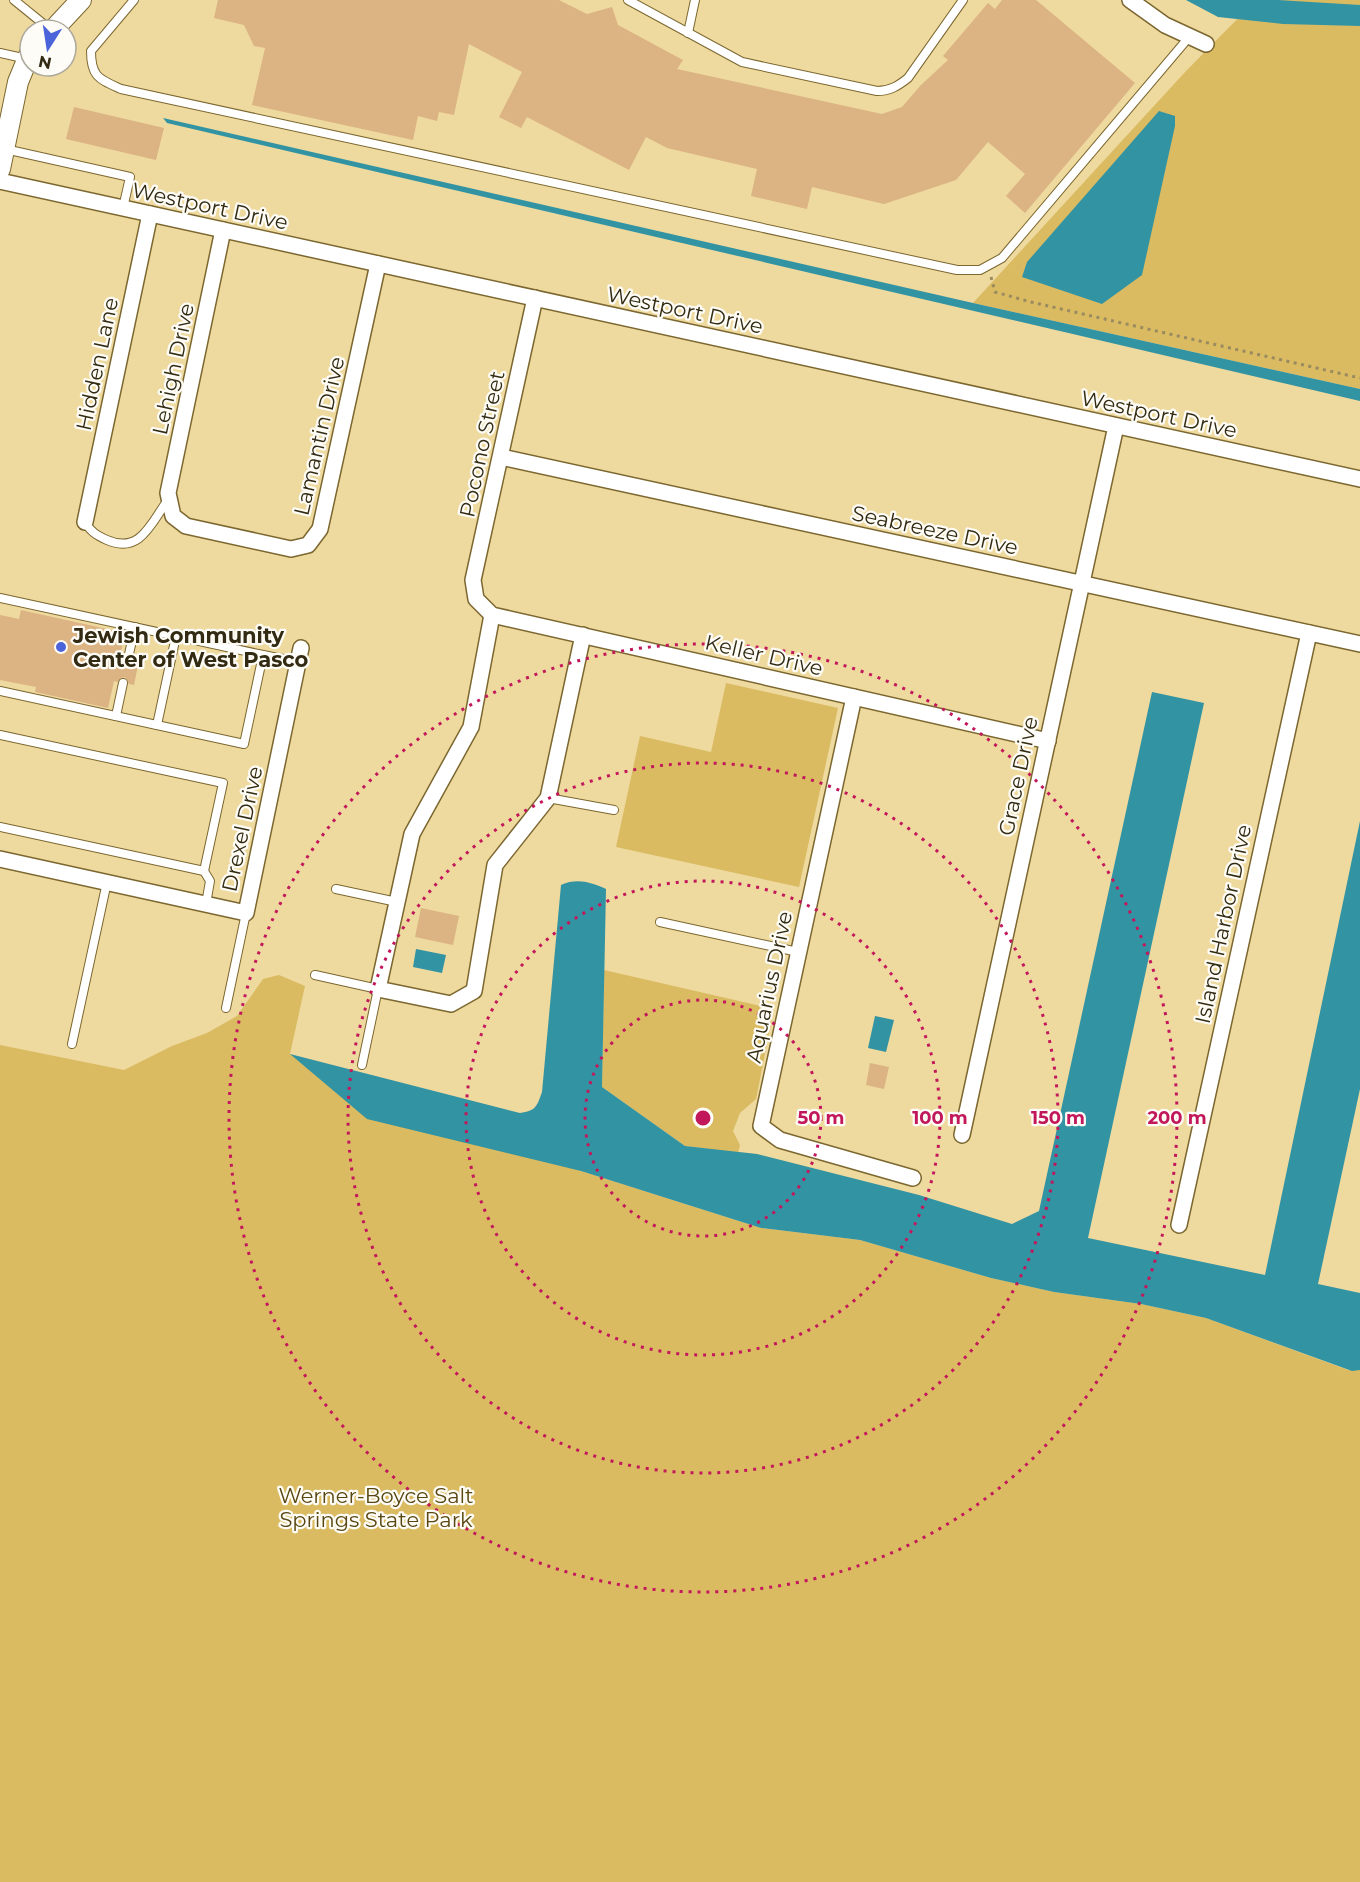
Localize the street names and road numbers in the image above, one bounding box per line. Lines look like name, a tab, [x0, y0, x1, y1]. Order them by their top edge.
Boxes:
street label: Westport Drive	[130, 177, 290, 235]
street label: Westport Drive	[605, 281, 765, 339]
street label: Hidden Lane	[71, 295, 123, 433]
street label: Lehigh Drive	[147, 301, 199, 437]
street label: Lamantin Drive	[289, 354, 349, 518]
street label: Pocono Street	[454, 368, 510, 520]
street label: Westport Drive	[1079, 385, 1239, 443]
street label: Seabreeze Drive	[850, 500, 1020, 560]
street label: Keller Drive	[703, 629, 825, 681]
street label: Grace Drive	[993, 714, 1043, 838]
street label: Drexel Drive	[217, 764, 267, 894]
street label: Island Harbor Drive	[1190, 822, 1256, 1026]
street label: Aquarius Drive	[741, 909, 797, 1065]

